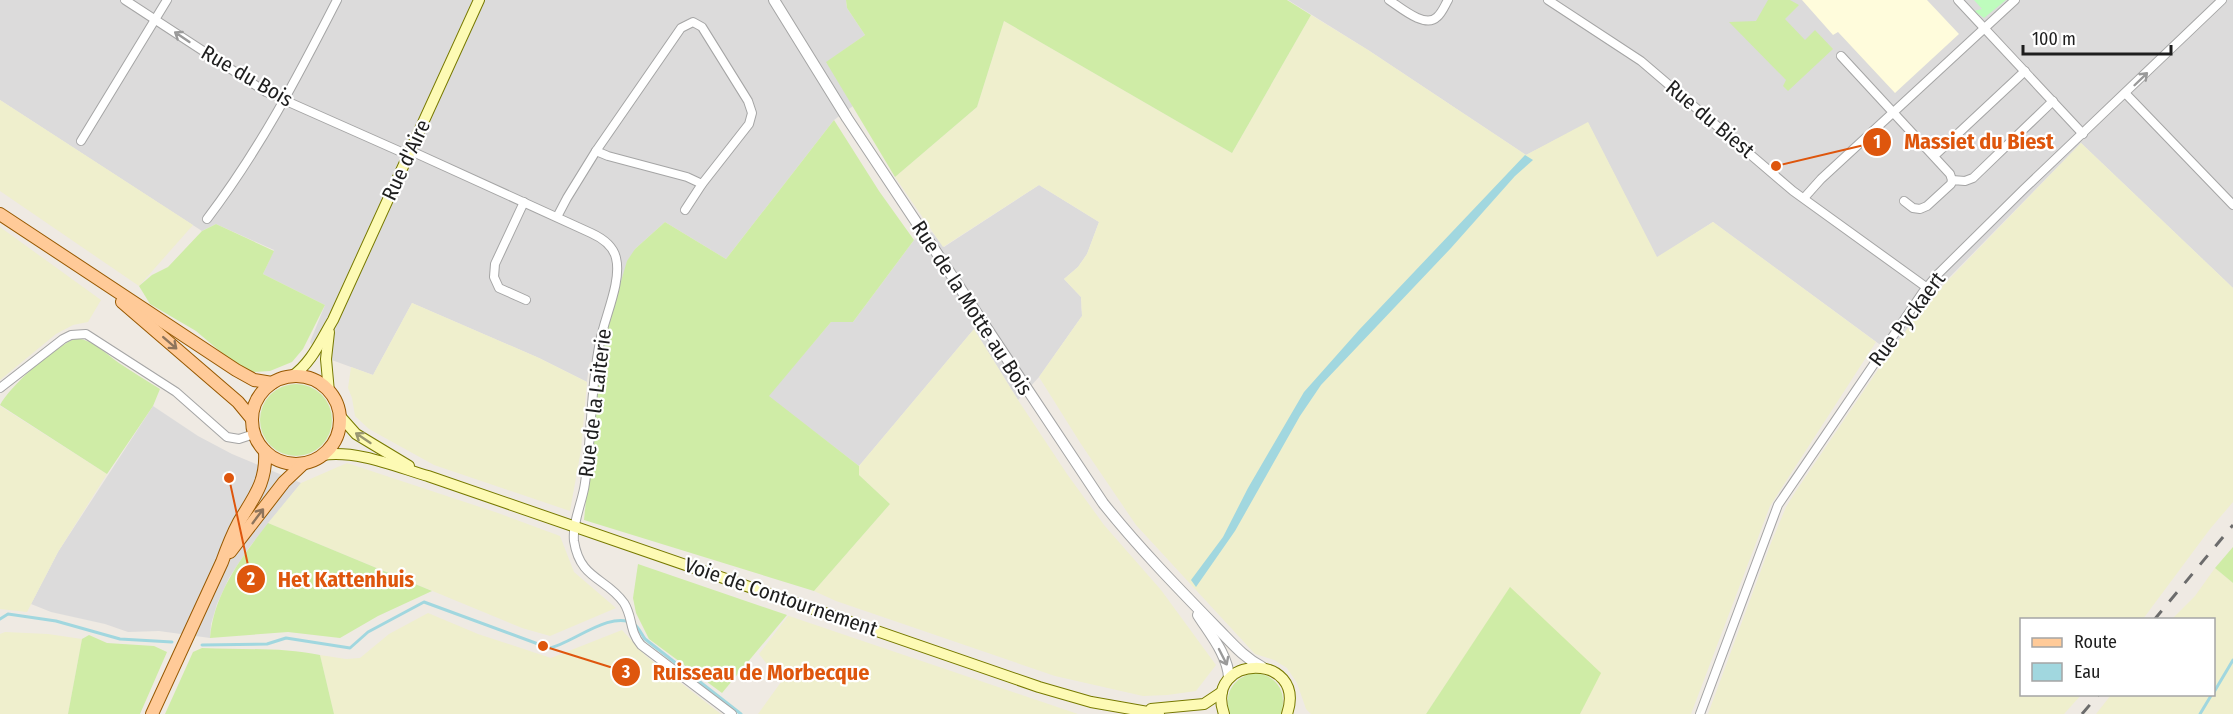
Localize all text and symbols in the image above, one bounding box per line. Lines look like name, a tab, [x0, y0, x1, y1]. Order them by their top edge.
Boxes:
scale bar	[2023, 18, 2172, 56]
text: 100 m	[2032, 28, 2076, 50]
one-way arrow	[174, 31, 191, 43]
street label: Rue du Bois	[196, 39, 298, 113]
one-way arrow	[2133, 72, 2148, 86]
street label: Rue du Biest	[1660, 74, 1760, 164]
street label: Rue d'Aire	[376, 116, 436, 204]
callout: Massiet du Biest	[1862, 122, 2066, 162]
text: Massiet du Biest	[1904, 128, 2054, 155]
text: 1	[1873, 131, 1881, 153]
street label: Rue de la Motte au Bois	[906, 216, 1038, 400]
street label: Rue Pyckaert	[1863, 267, 1951, 371]
street label: Rue de la Laiterie	[573, 327, 617, 479]
one-way arrow	[162, 336, 177, 350]
one-way arrow	[356, 432, 372, 444]
one-way arrow	[251, 508, 264, 524]
street label: Voie de Contournement	[681, 552, 881, 642]
callout: Het Kattenhuis	[236, 559, 426, 599]
text: Het Kattenhuis	[278, 566, 415, 593]
text: 2	[246, 568, 255, 590]
legend	[2020, 618, 2215, 696]
text: Route	[2074, 631, 2117, 653]
one-way arrow	[1218, 648, 1230, 666]
callout: Ruisseau de Morbecque	[611, 652, 881, 692]
text: Ruisseau de Morbecque	[653, 659, 869, 686]
text: 3	[621, 661, 631, 683]
text: Eau	[2074, 661, 2100, 683]

